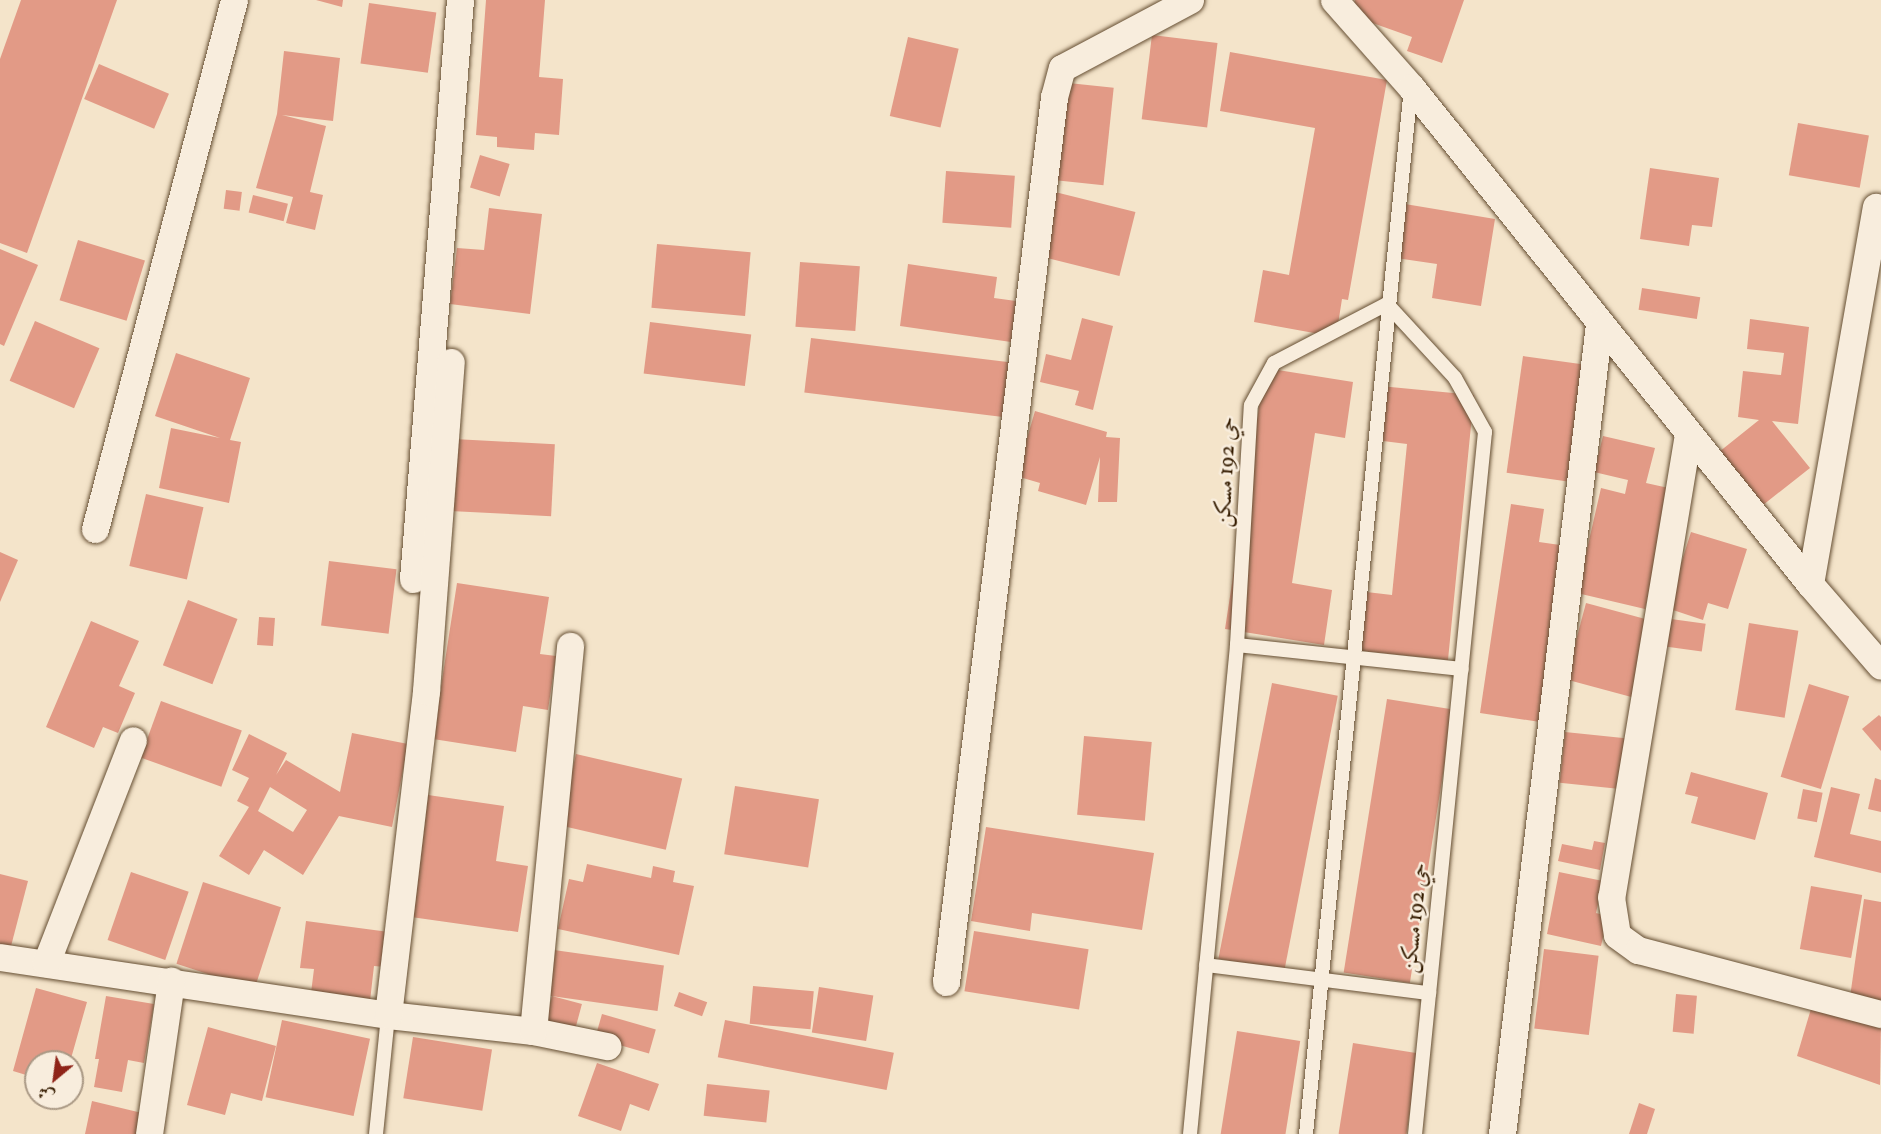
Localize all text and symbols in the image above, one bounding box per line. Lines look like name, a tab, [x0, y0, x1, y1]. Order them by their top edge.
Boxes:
street label: حي 192 مسكن	[1210, 416, 1242, 528]
street label: حي 192 مسكن	[1396, 861, 1434, 975]
north arrow	[24, 1050, 84, 1110]
text: ش	[34, 1081, 58, 1107]

